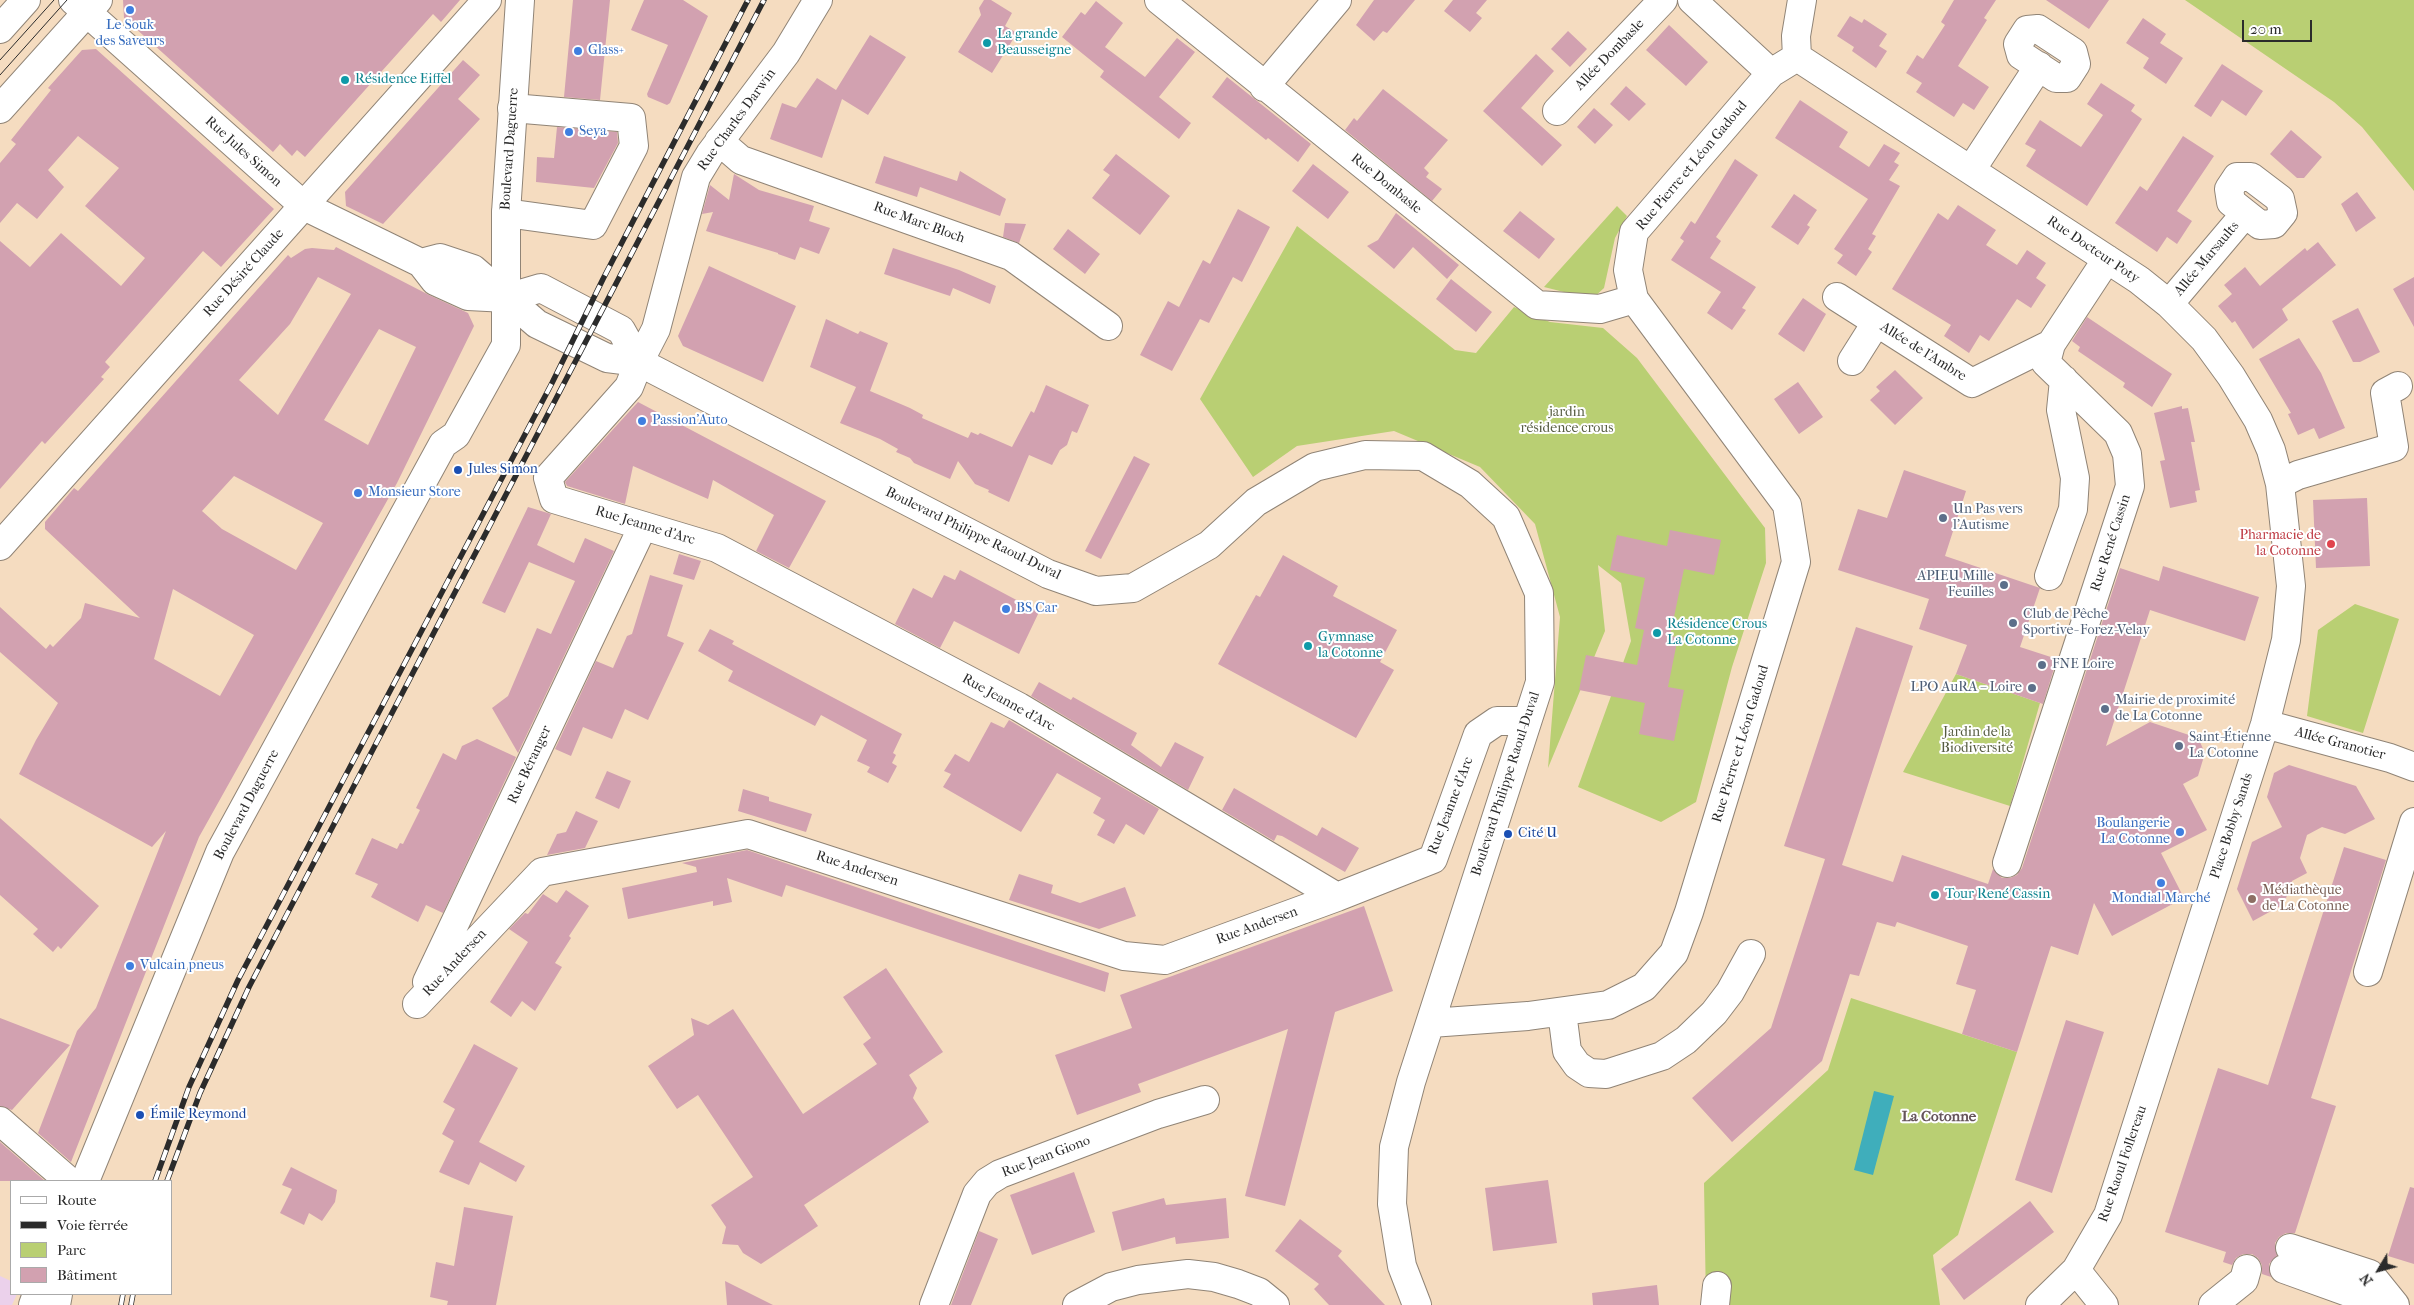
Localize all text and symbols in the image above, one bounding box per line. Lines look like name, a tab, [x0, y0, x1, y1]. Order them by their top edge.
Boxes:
marker: Le Souk des Saveurs	[124, 4, 136, 16]
scale bar	[2244, 10, 2314, 42]
street label: Allée Dombasle	[1572, 16, 1648, 94]
place label: Le Souk des Saveurs	[96, 18, 164, 50]
text: 20 m	[2250, 20, 2282, 38]
place label: La grande Beausseigne	[997, 27, 1071, 59]
marker: La grande Beausseigne	[981, 37, 993, 49]
place label: Glass+	[588, 43, 624, 59]
marker: Glass+	[572, 45, 584, 57]
street label: Rue Charles Darwin	[694, 66, 780, 174]
place label: Résidence Eiffel	[355, 72, 451, 88]
marker: Résidence Eiffel	[339, 74, 351, 86]
street label: Boulevard Daguerre	[497, 87, 523, 211]
street label: Rue Pierre et Léon Gadoud	[1633, 98, 1751, 234]
street label: Rue Jules Simon	[201, 113, 285, 191]
place label: Seya	[579, 124, 607, 140]
marker: Seya	[563, 126, 575, 138]
street label: Rue Dombasle	[1347, 150, 1425, 218]
street label: Rue Marc Bloch	[871, 199, 967, 247]
street label: Rue Docteur Poty	[2044, 213, 2142, 287]
street label: Allée Marsaults	[2171, 218, 2243, 300]
street label: Rue Désiré Claude	[200, 226, 288, 320]
street label: Allée de l'Ambre	[1877, 319, 1969, 385]
park label: jardin résidence crous	[1521, 405, 1613, 438]
place label: Passion'Auto	[652, 413, 727, 429]
marker: Passion'Auto	[636, 415, 648, 427]
place label: Jules Simon	[468, 462, 538, 478]
marker: Jules Simon	[452, 464, 464, 476]
street label: Boulevard Philippe Raoul-Duval	[883, 484, 1063, 584]
place label: Monsieur Store	[368, 485, 461, 501]
marker: Monsieur Store	[352, 487, 364, 499]
street label: Rue René Cassin	[2087, 492, 2135, 594]
place label: Un Pas vers l'Autisme	[1953, 502, 2023, 534]
street label: Rue Jeanne d'Arc	[593, 503, 697, 549]
marker: Un Pas vers l'Autisme	[1937, 512, 1949, 524]
place label: Pharmacie de la Cotonne	[2239, 528, 2321, 560]
marker: Pharmacie de la Cotonne	[2325, 538, 2337, 550]
place label: APIEU Mille Feuilles	[1917, 569, 1994, 602]
marker: APIEU Mille Feuilles	[1998, 579, 2010, 591]
place label: BS Car	[1016, 601, 1057, 617]
marker: BS Car	[1000, 603, 1012, 615]
place label: Club de Pêche Sportive- Forez-Velay	[2023, 607, 2150, 640]
place label: Résidence Crous La Cotonne	[1667, 617, 1767, 650]
marker: Club de Pêche Sportive- Forez-Velay	[2007, 617, 2019, 629]
marker: Résidence Crous La Cotonne	[1651, 627, 1663, 639]
place label: Gymnase la Cotonne	[1318, 630, 1383, 662]
marker: Gymnase la Cotonne	[1302, 640, 1314, 652]
place label: FNE Loire	[2052, 657, 2114, 673]
marker: FNE Loire	[2036, 659, 2048, 671]
street label: Rue Pierre et Léon Gadoud	[1709, 663, 1773, 825]
street label: Rue Jeanne d'Arc	[959, 671, 1057, 735]
place label: LPO AuRA – Loire	[1910, 680, 2022, 696]
marker: LPO AuRA – Loire	[2026, 682, 2038, 694]
street label: Boulevard Philippe Raoul-Duval	[1468, 690, 1544, 878]
place label: Mairie de proximité de La Cotonne	[2115, 693, 2235, 726]
marker: Mairie de proximité de La Cotonne	[2099, 703, 2111, 715]
street label: Rue Béranger	[504, 723, 556, 807]
street label: Allée Granotier	[2293, 724, 2387, 764]
park label: Jardin de la Biodiversité	[1941, 725, 2013, 758]
place label: Saint-Étienne La Cotonne	[2189, 730, 2271, 762]
marker: Saint-Étienne La Cotonne	[2173, 740, 2185, 752]
street label: Boulevard Daguerre	[211, 747, 283, 863]
street label: Rue Jeanne d'Arc	[1425, 755, 1477, 857]
street label: Place Bobby Sands	[2207, 771, 2257, 881]
place label: Boulangerie La Cotonne	[2096, 816, 2170, 849]
place label: Cité U	[1518, 826, 1557, 842]
marker: Boulangerie La Cotonne	[2174, 826, 2186, 838]
marker: Cité U	[1502, 828, 1514, 840]
street label: Rue Andersen	[814, 848, 900, 890]
marker: Mondial Marché	[2155, 877, 2167, 889]
place label: Médiathèque de La Cotonne	[2262, 883, 2349, 916]
place label: Tour René Cassin	[1945, 887, 2050, 903]
marker: Tour René Cassin	[1929, 889, 1941, 901]
place label: Mondial Marché	[2112, 891, 2210, 907]
marker: Médiathèque de La Cotonne	[2246, 893, 2258, 905]
street label: Rue Andersen	[1214, 903, 1300, 949]
street label: Rue Andersen	[420, 926, 490, 1000]
place label: Vulcain pneus	[140, 958, 224, 974]
marker: Vulcain pneus	[124, 960, 136, 972]
street label: Rue Raoul Follereau	[2095, 1103, 2151, 1225]
place label: Émile Reymond	[150, 1107, 246, 1123]
district label: La Cotonne	[1902, 1108, 1976, 1126]
marker: Émile Reymond	[134, 1109, 146, 1121]
street label: Rue Jean Giono	[999, 1132, 1093, 1182]
legend	[10, 1180, 172, 1295]
text: Route	[57, 1191, 96, 1209]
text: Voie ferrée	[57, 1216, 128, 1234]
text: Parc	[57, 1241, 86, 1259]
north arrow	[2354, 1245, 2404, 1295]
text: Bâtiment	[57, 1266, 117, 1284]
text: N	[2357, 1270, 2377, 1289]

